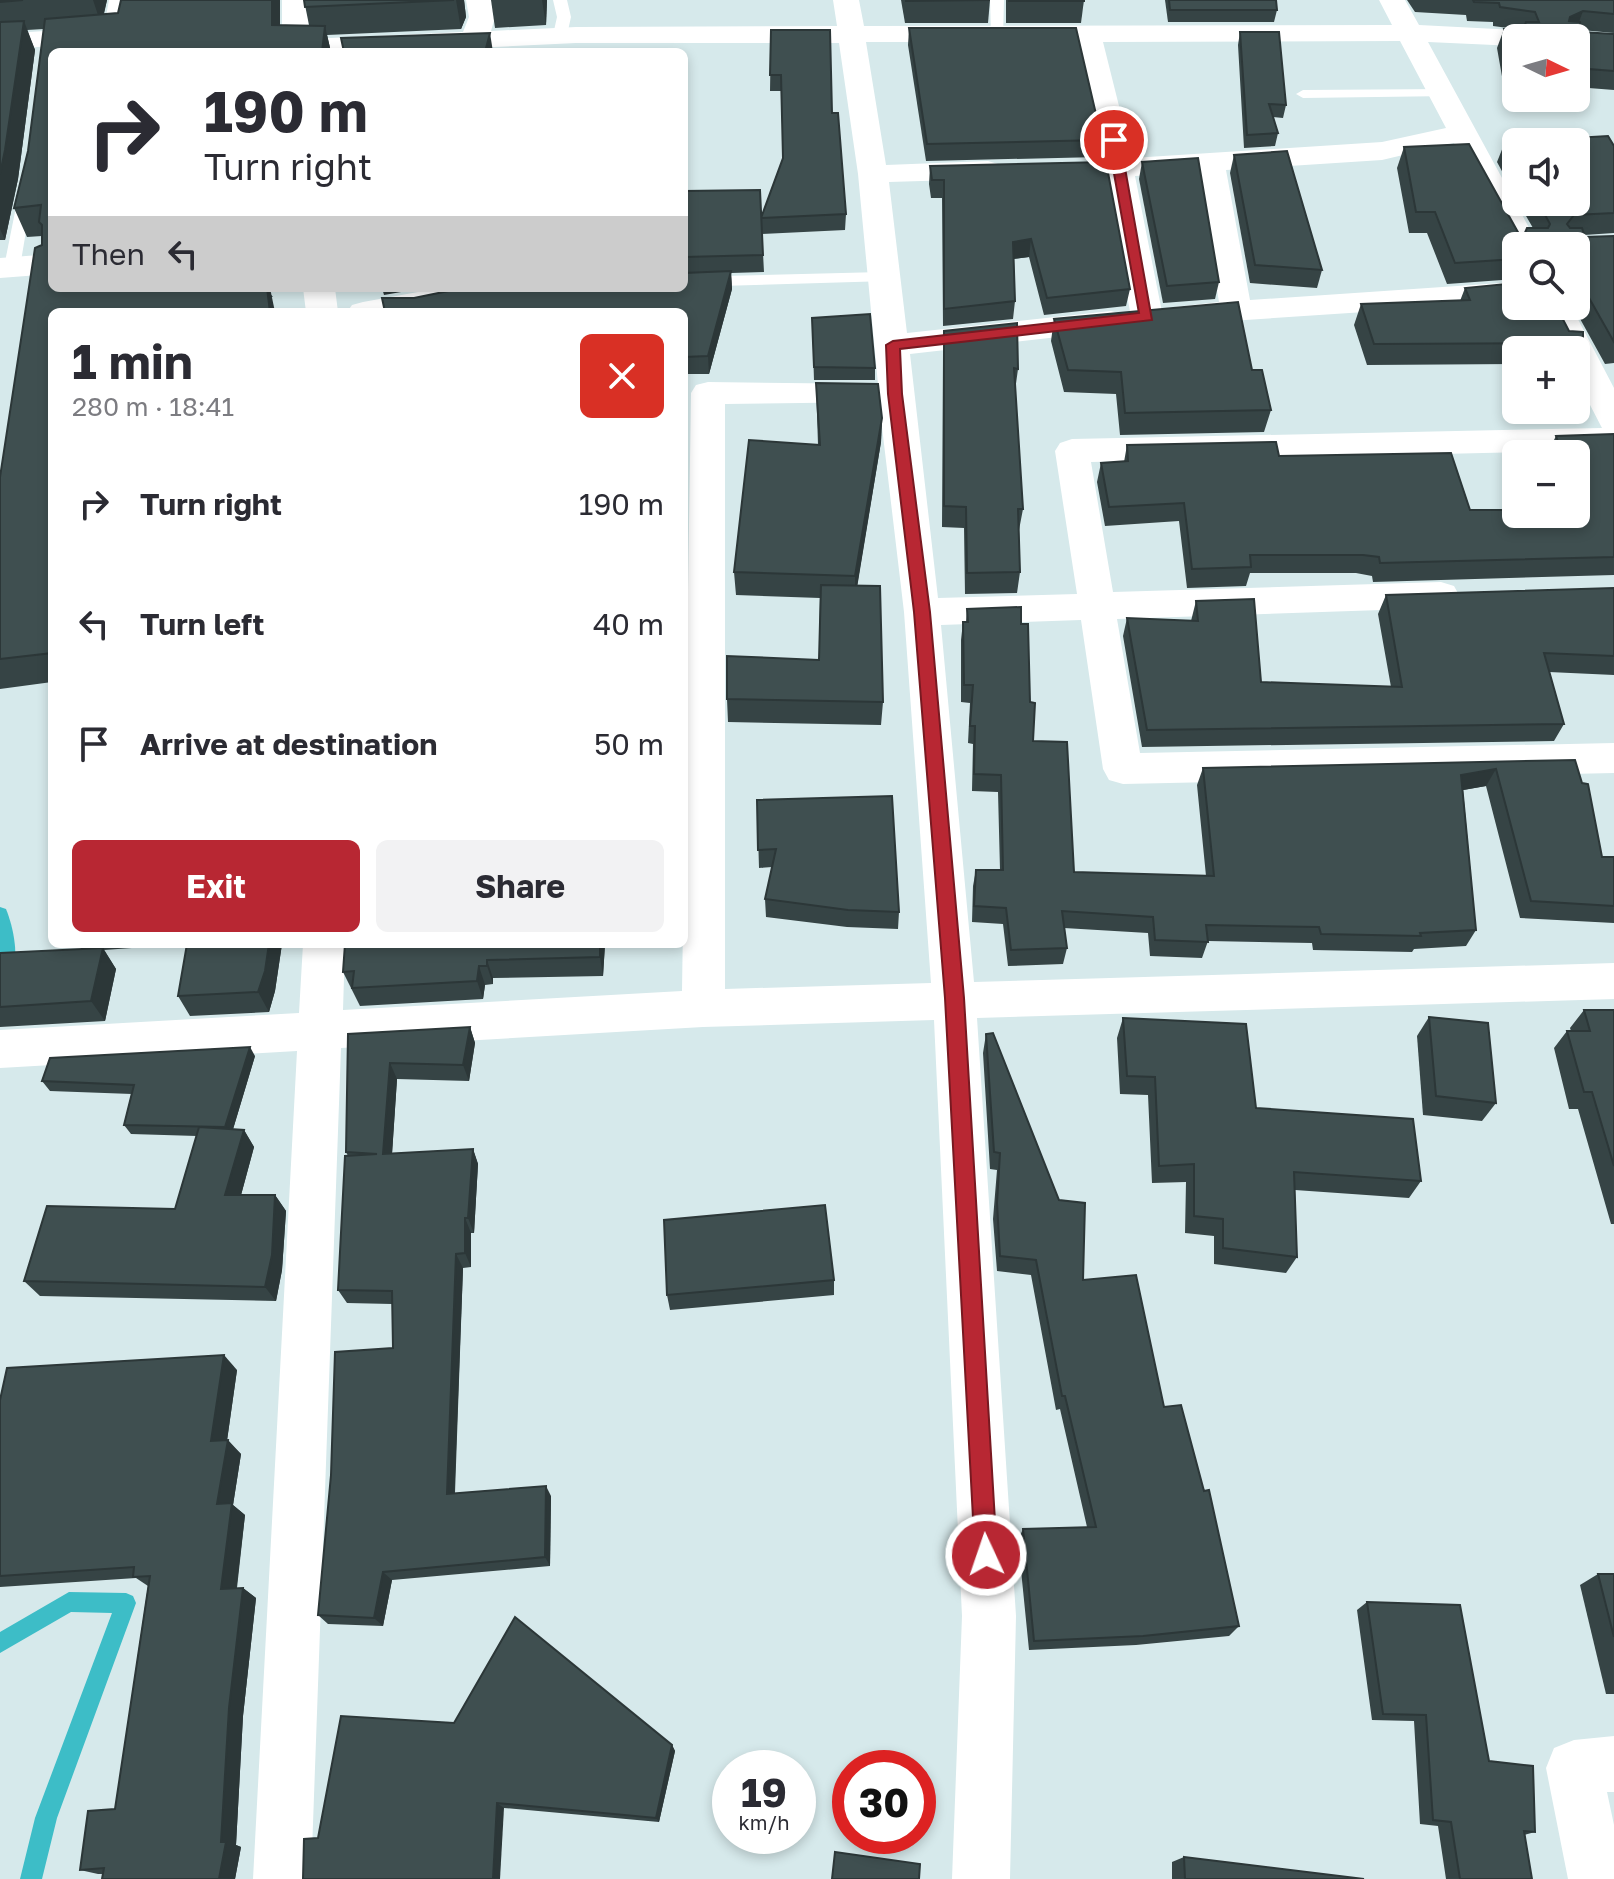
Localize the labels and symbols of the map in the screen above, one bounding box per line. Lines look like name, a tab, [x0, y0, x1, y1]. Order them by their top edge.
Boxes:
north arrow	[1502, 24, 1590, 112]
pin	[1080, 106, 1148, 174]
position arrow	[944, 1513, 1028, 1597]
speed limit sign: 30	[832, 1750, 936, 1854]

